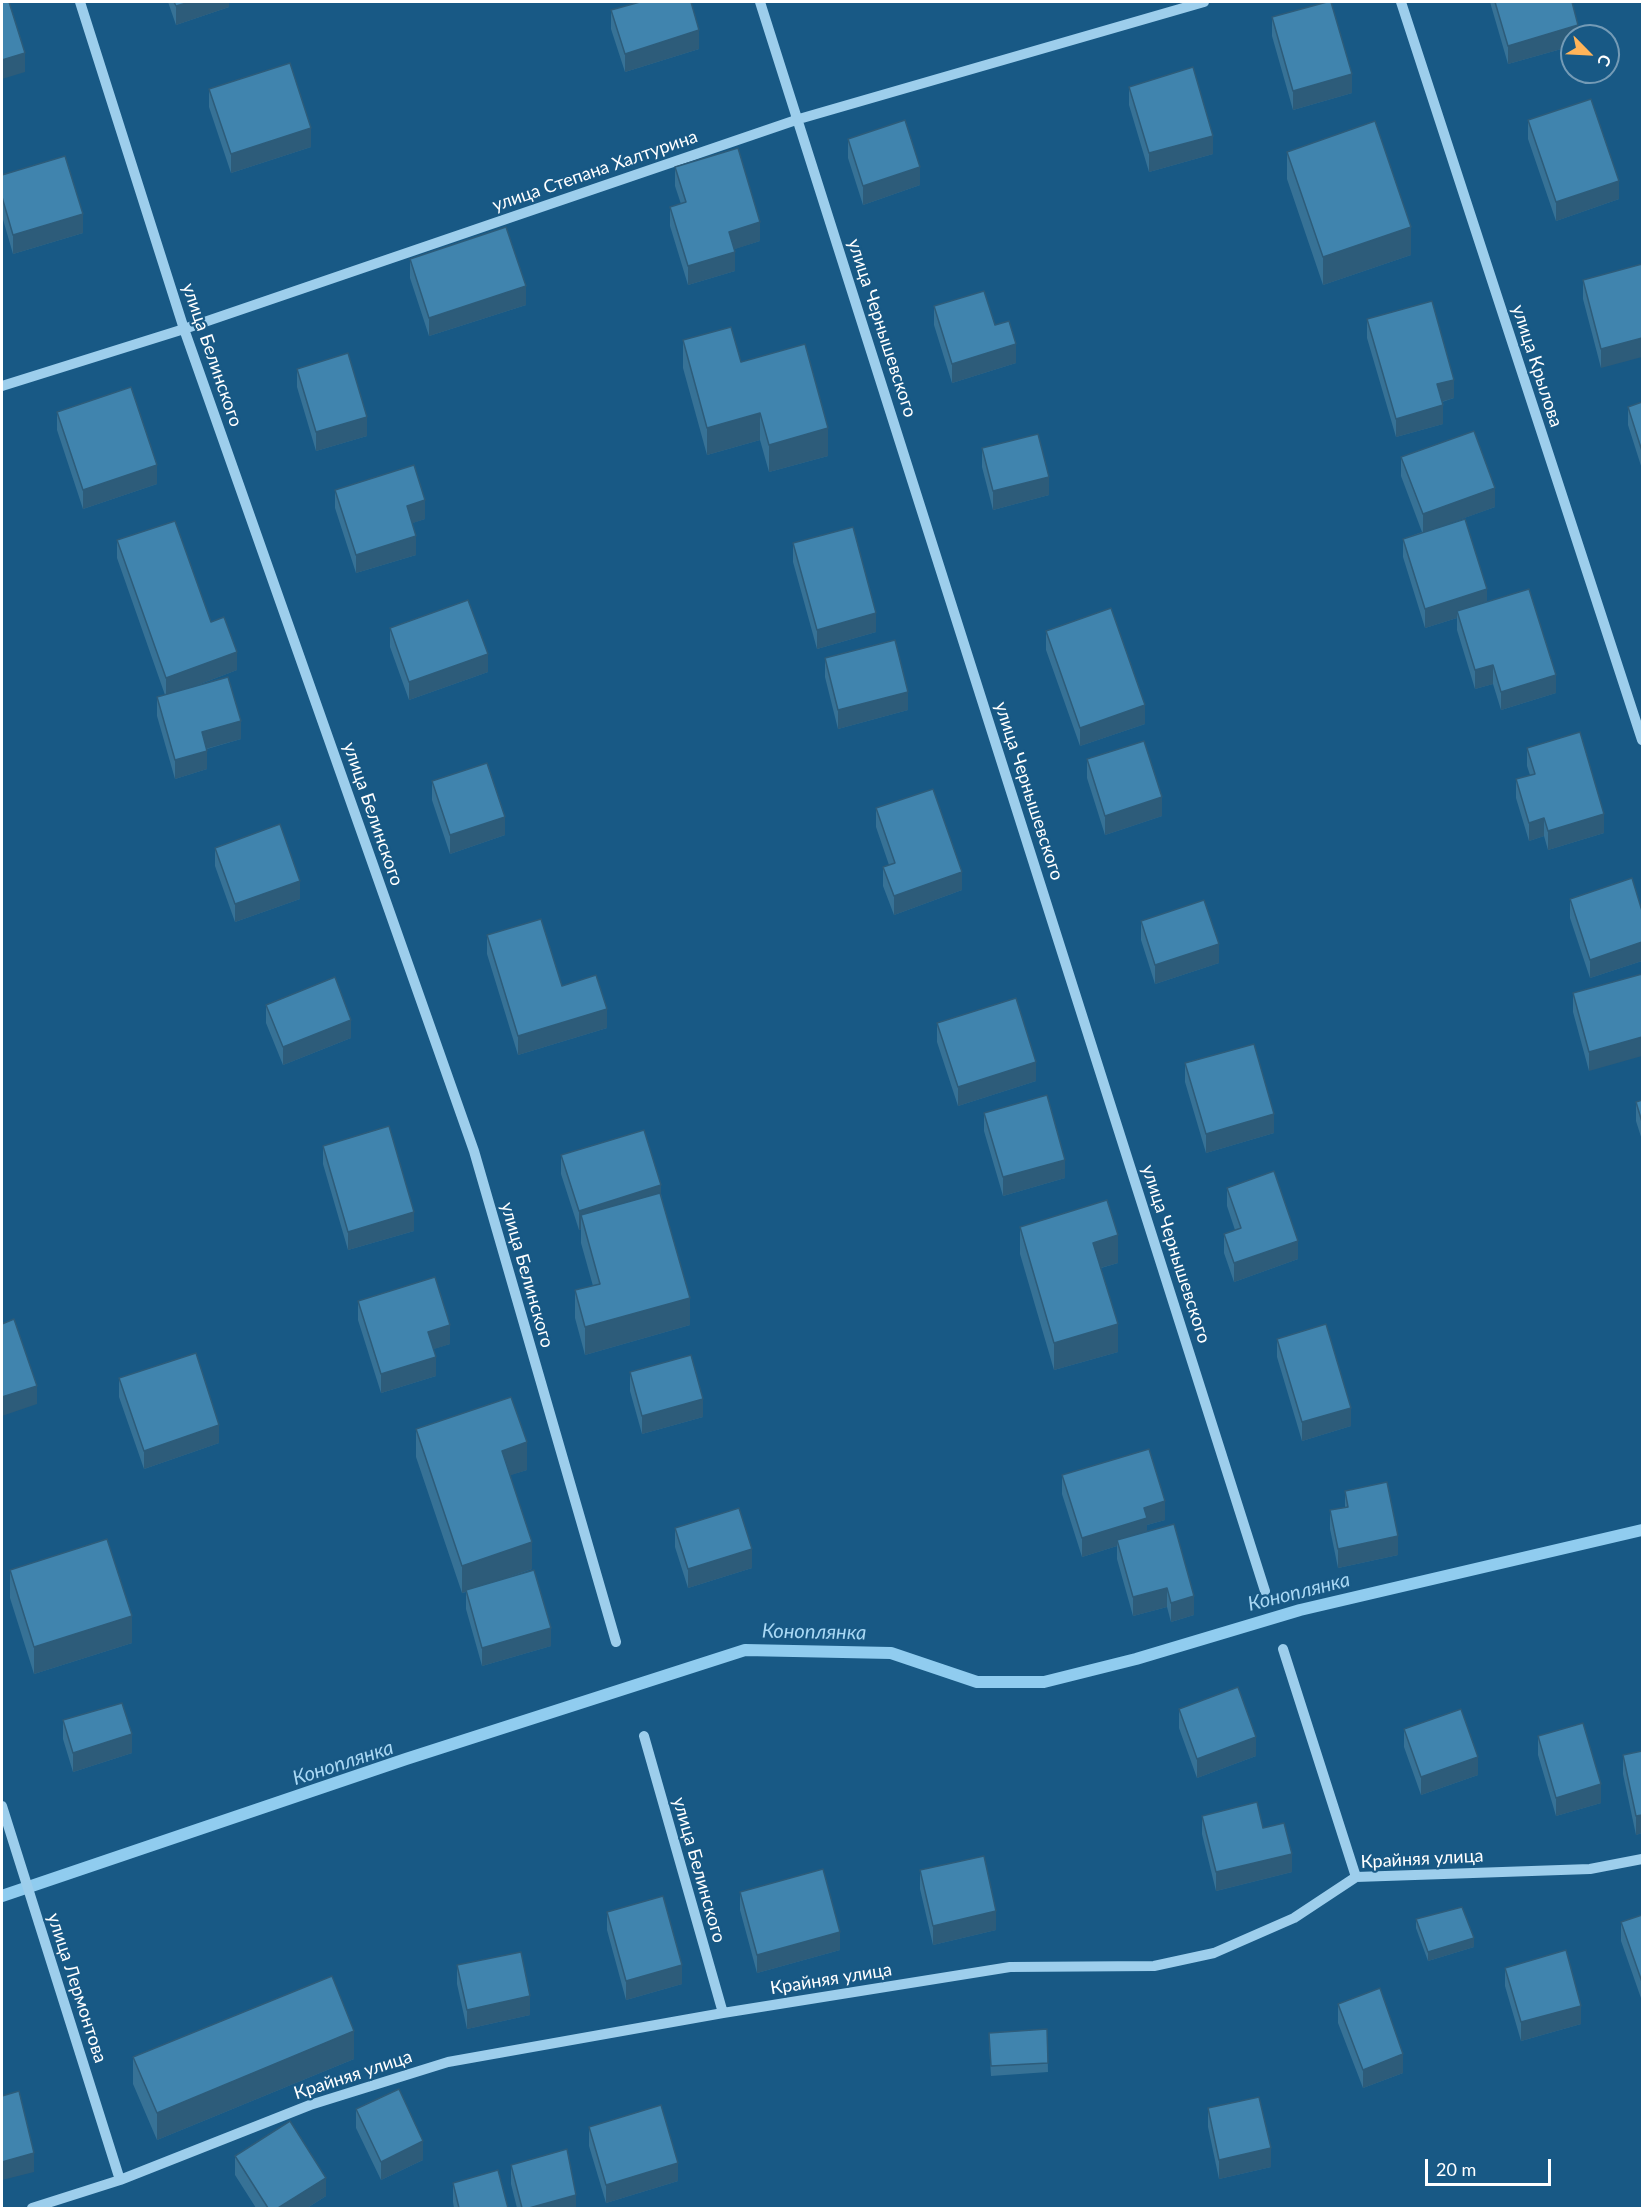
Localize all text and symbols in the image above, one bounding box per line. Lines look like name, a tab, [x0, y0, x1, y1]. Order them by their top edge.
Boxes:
north arrow	[1560, 24, 1620, 84]
text: С	[1594, 52, 1616, 69]
street label: улица Степана Халтурина	[490, 126, 700, 216]
street label: улица Чернышевского	[843, 236, 921, 420]
street label: улица Белинского	[177, 280, 247, 430]
street label: улица Крылова	[1507, 302, 1567, 430]
street label: улица Чернышевского	[990, 699, 1068, 883]
street label: улица Белинского	[338, 739, 408, 889]
street label: улица Чернышевского	[1137, 1162, 1215, 1346]
street label: улица Белинского	[496, 1200, 558, 1350]
water label: Коноплянка	[1245, 1568, 1353, 1616]
water label: Коноплянка	[762, 1619, 866, 1645]
water label: Коноплянка	[290, 1735, 396, 1791]
street label: улица Белинского	[668, 1795, 730, 1945]
street label: Крайняя улица	[1360, 1845, 1484, 1873]
street label: улица Лермонтова	[43, 1910, 111, 2066]
street label: Крайняя улица	[769, 1959, 893, 1999]
street label: Крайняя улица	[291, 2046, 415, 2104]
scale bar	[1428, 2147, 1554, 2185]
text: 20 m	[1436, 2158, 1476, 2180]

